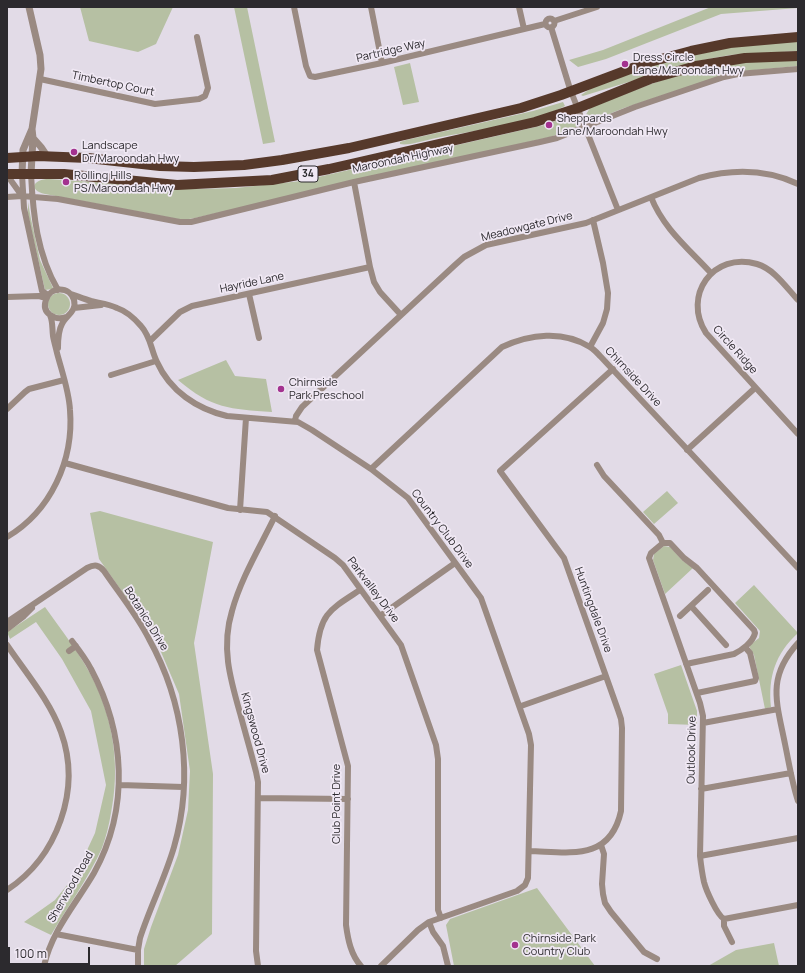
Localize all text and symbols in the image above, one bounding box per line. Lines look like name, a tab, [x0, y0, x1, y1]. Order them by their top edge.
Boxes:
street label: Partridge Way	[355, 37, 427, 65]
place label: Dress Circle Lane/Maroondah Hwy	[633, 51, 744, 77]
marker: Dress Circle Lane/Maroondah Hwy	[620, 59, 630, 69]
street label: Timbertop Court	[71, 69, 155, 99]
place label: Sheppards Lane/Maroondah Hwy	[557, 112, 668, 138]
marker: Sheppards Lane/Maroondah Hwy	[544, 120, 554, 130]
place label: Landscape Dr/Maroondah Hwy	[82, 139, 179, 165]
street label: Maroondah Highway	[351, 142, 455, 176]
marker: Landscape Dr/Maroondah Hwy	[69, 147, 79, 157]
road number: 34	[298, 166, 318, 182]
place label: Rolling Hills PS/Maroondah Hwy	[74, 169, 173, 195]
marker: Rolling Hills PS/Maroondah Hwy	[61, 177, 71, 187]
street label: Meadowgate Drive	[480, 209, 574, 245]
street label: Hayride Lane	[219, 270, 285, 296]
street label: Circle Ridge	[710, 323, 760, 377]
street label: Chirnside Drive	[602, 344, 664, 410]
place label: Chirnside Park Preschool	[289, 376, 364, 402]
marker: Chirnside Park Preschool	[276, 384, 286, 394]
street label: Country Club Drive	[408, 487, 476, 571]
street label: Parkvalley Drive	[344, 555, 402, 625]
street label: Huntingdale Drive	[571, 565, 615, 655]
street label: Botanica Drive	[121, 585, 171, 653]
street label: Kingswood Drive	[238, 691, 272, 775]
street label: Outlook Drive	[685, 716, 699, 784]
street label: Club Point Drive	[330, 764, 344, 844]
street label: Sherwood Road	[45, 849, 97, 925]
place label: Chirnside Park Country Club	[523, 932, 596, 958]
scale bar	[10, 939, 92, 965]
marker: Chirnside Park Country Club	[510, 940, 520, 950]
text: 100 m	[15, 945, 47, 962]

